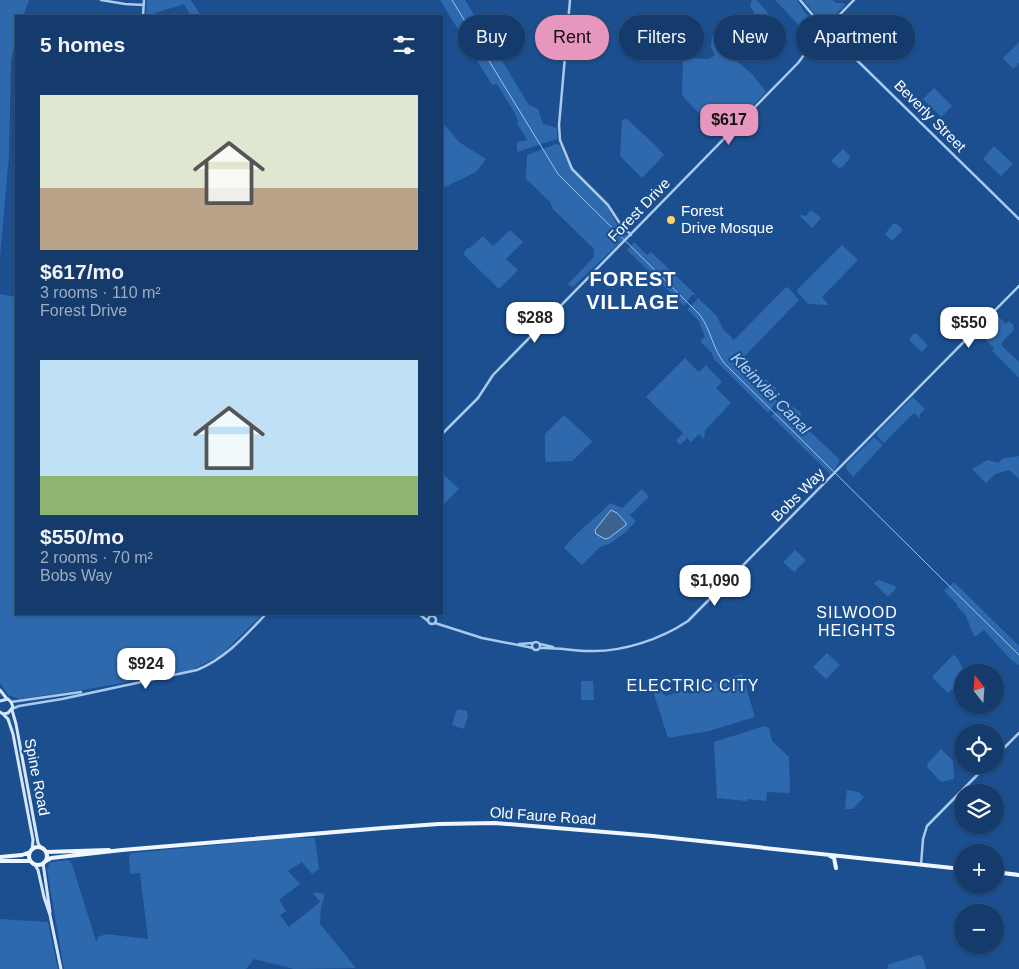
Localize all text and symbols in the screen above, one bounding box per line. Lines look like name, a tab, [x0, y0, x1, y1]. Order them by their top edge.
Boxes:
chip: Buy	[458, 15, 525, 60]
chip: Rent	[535, 15, 609, 60]
chip: Filters	[619, 15, 704, 60]
chip: New	[714, 15, 786, 60]
chip: Apartment	[796, 15, 915, 60]
icon: filters	[390, 31, 418, 59]
text: 5 homes	[40, 33, 125, 56]
street label: Beverly Street	[891, 76, 970, 156]
pin: $617	[699, 104, 759, 146]
text: $617	[711, 111, 747, 128]
icon: home	[184, 128, 274, 218]
street label: Forest Drive	[604, 174, 673, 245]
place label: Forest Drive Mosque	[681, 202, 774, 236]
marker: Forest Drive Mosque	[665, 214, 677, 226]
text: $617/mo	[40, 260, 124, 283]
district label: FOREST VILLAGE	[586, 268, 680, 313]
text: 3 rooms · 110 m²	[40, 284, 161, 301]
text: Forest Drive	[40, 302, 127, 319]
pin: $288	[505, 302, 565, 344]
pin: $550	[939, 306, 999, 349]
text: $288	[517, 309, 553, 326]
text: $550	[951, 314, 987, 331]
water label: Kleinvlei Canal	[728, 349, 814, 438]
icon: home	[184, 393, 274, 483]
street label: Bobs Way	[768, 464, 828, 525]
text: $550/mo	[40, 525, 124, 548]
text: 2 rooms · 70 m²	[40, 549, 153, 566]
pin: $1,090	[674, 564, 756, 607]
text: Bobs Way	[40, 567, 112, 584]
text: $1,090	[691, 572, 739, 589]
district label: SILWOOD HEIGHTS	[816, 604, 898, 639]
pin: $924	[116, 648, 176, 690]
text: $924	[128, 655, 164, 672]
north arrow	[954, 664, 1004, 714]
map controls	[954, 664, 1004, 954]
district label: ELECTRIC CITY	[626, 677, 760, 694]
button: locate	[954, 724, 1004, 774]
street label: Spine Road	[22, 737, 53, 817]
button: layers	[954, 784, 1004, 834]
street label: Old Faure Road	[489, 803, 597, 828]
button: +	[954, 844, 1004, 894]
button: −	[954, 904, 1004, 954]

